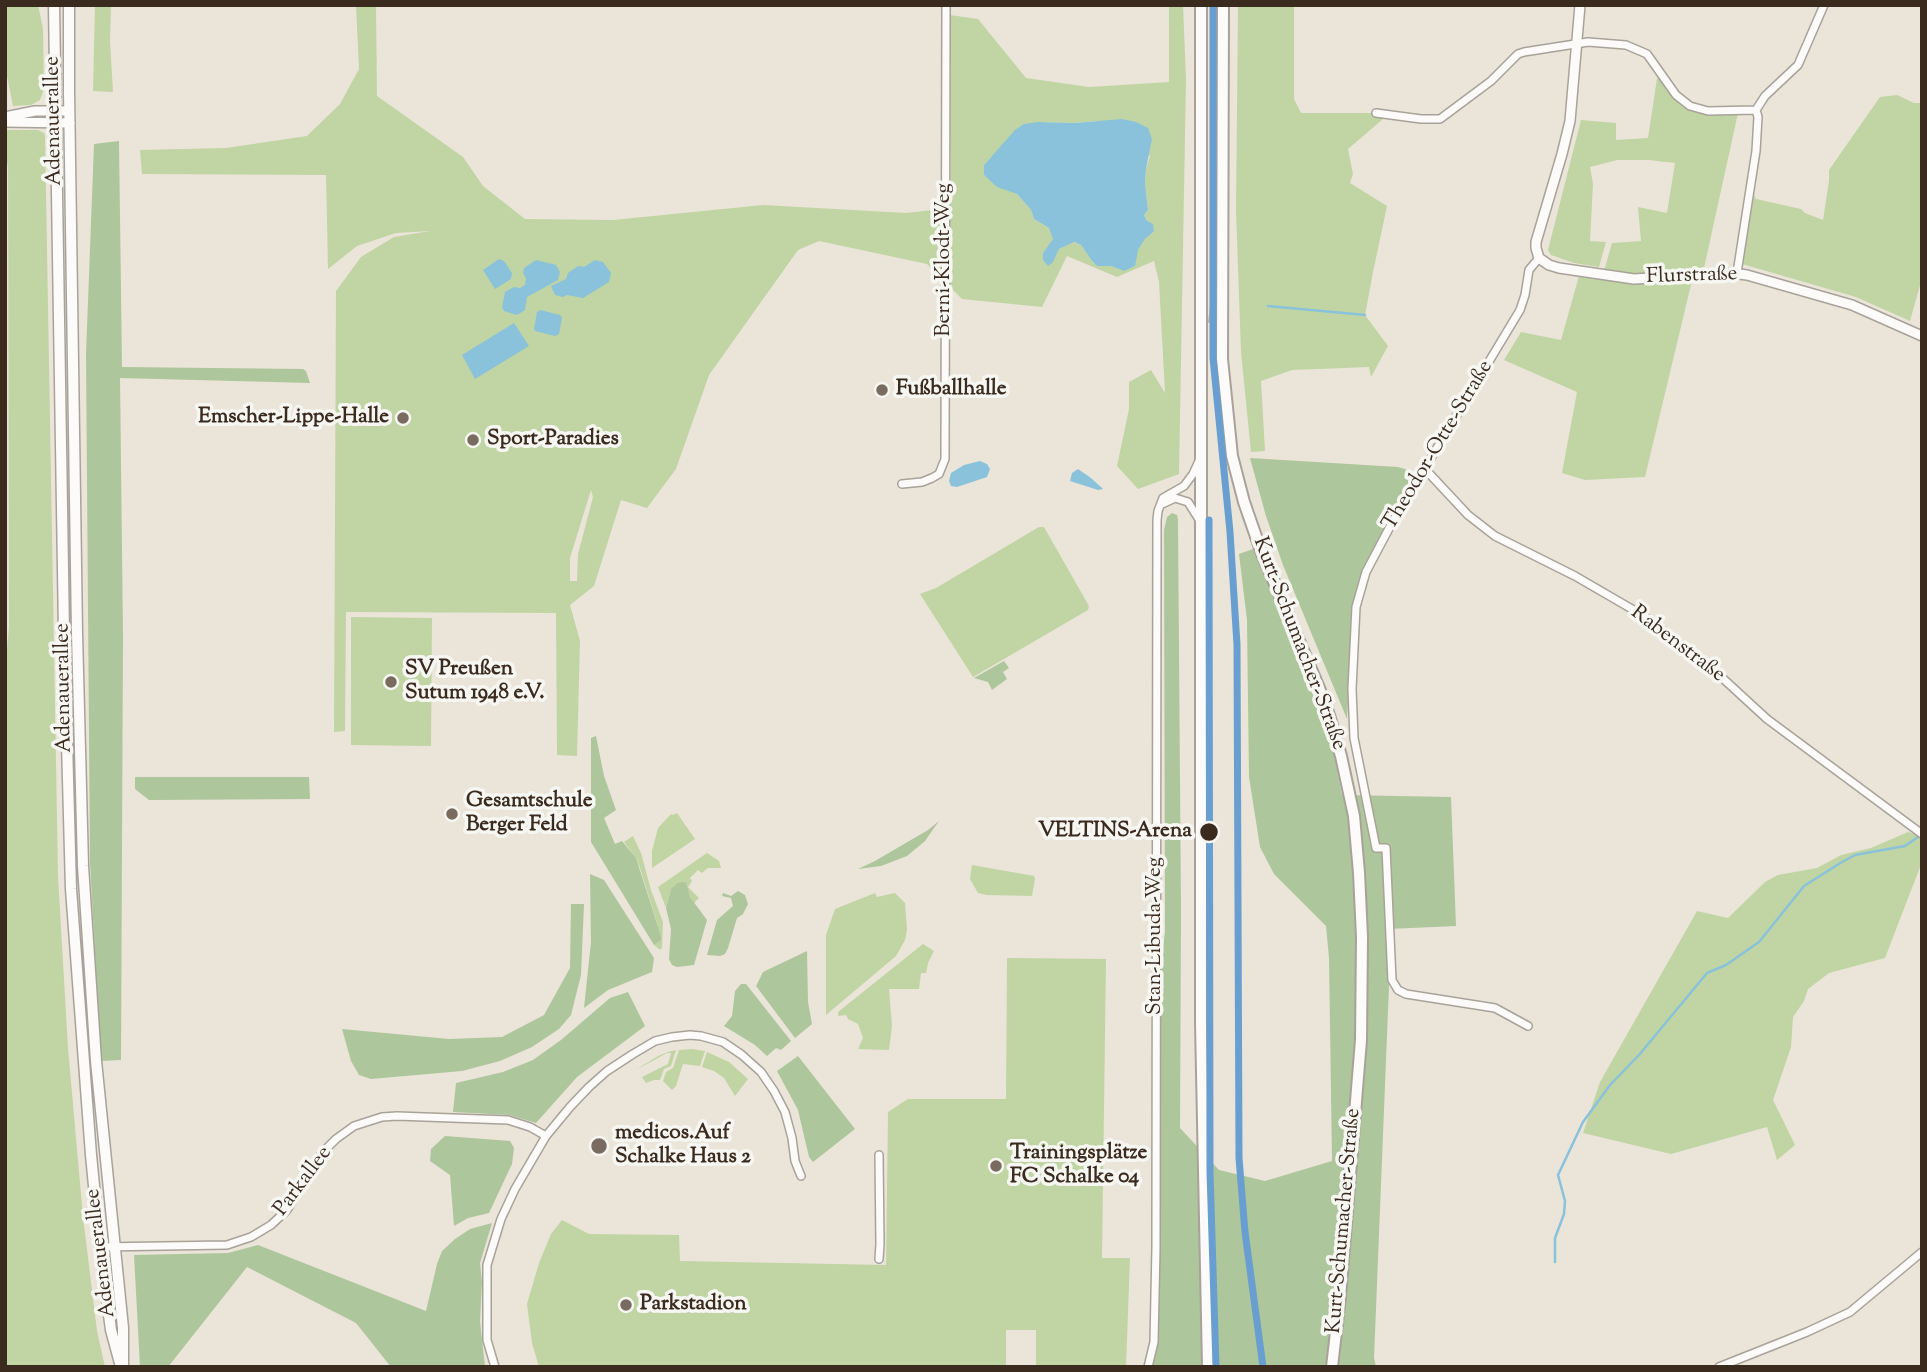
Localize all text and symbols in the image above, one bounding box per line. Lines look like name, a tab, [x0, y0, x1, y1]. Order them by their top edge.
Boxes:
street label: Adenauerallee	[41, 56, 69, 186]
street label: Berni-Klodt-Weg	[932, 183, 958, 337]
street label: Flurstraße	[1646, 263, 1738, 291]
street label: Theodor-Otte-Straße	[1378, 357, 1500, 535]
place label: Fußballhalle	[896, 377, 1006, 403]
marker: Fußballhalle	[874, 382, 890, 398]
place label: Emscher-Lippe-Halle	[198, 405, 389, 431]
marker: Emscher-Lippe-Halle	[395, 410, 411, 426]
place label: Sport-Paradies	[487, 427, 619, 453]
marker: Sport-Paradies	[465, 432, 481, 448]
street label: Kurt-Schumacher-Straße	[1246, 534, 1350, 754]
street label: Rabenstraße	[1625, 601, 1729, 689]
street label: Adenauerallee	[51, 623, 79, 753]
place label: SV Preußen Sutum 1948 e.V.	[405, 657, 544, 707]
marker: SV Preußen Sutum 1948 e.V.	[383, 674, 399, 690]
place label: Gesamtschule Berger Feld	[466, 789, 593, 839]
marker: Gesamtschule Berger Feld	[444, 806, 460, 822]
place label: VELTINS-Arena	[1038, 819, 1192, 845]
marker: VELTINS-Arena	[1198, 821, 1220, 843]
street label: Stan-Libuda-Weg	[1143, 857, 1169, 1015]
street label: Kurt-Schumacher-Straße	[1323, 1107, 1367, 1335]
place label: medicos.Auf Schalke Haus 2	[615, 1121, 751, 1171]
marker: medicos.Auf Schalke Haus 2	[589, 1136, 609, 1156]
place label: Trainingsplätze FC Schalke 04	[1010, 1141, 1147, 1191]
street label: Parkallee	[270, 1142, 338, 1222]
marker: Trainingsplätze FC Schalke 04	[988, 1158, 1004, 1174]
street label: Adenauerallee	[82, 1187, 122, 1319]
place label: Parkstadion	[640, 1292, 747, 1318]
marker: Parkstadion	[618, 1297, 634, 1313]

